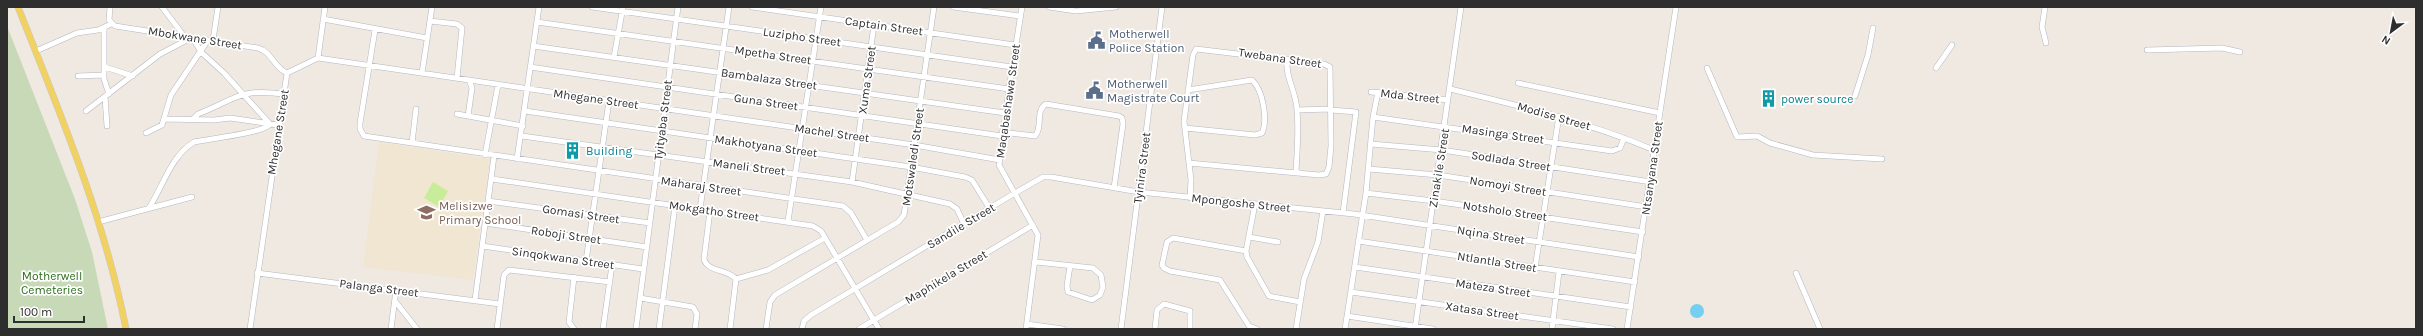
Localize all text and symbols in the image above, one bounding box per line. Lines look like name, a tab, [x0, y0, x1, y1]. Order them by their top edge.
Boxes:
north arrow	[2371, 12, 2411, 52]
street label: Captain Street	[844, 14, 924, 38]
street label: Mbokwane Street	[147, 24, 244, 52]
street label: Luzipho Street	[762, 25, 842, 49]
place label: Motherwell Police Station	[1109, 27, 1185, 55]
public building icon: Motherwell Police Station	[1086, 31, 1106, 51]
text: N	[2379, 32, 2393, 48]
street label: Maqabashawa Street	[993, 42, 1023, 159]
street label: Mpetha Street	[734, 43, 813, 67]
street label: Xuma Street	[855, 45, 879, 115]
street label: Twebana Street	[1237, 45, 1323, 71]
street label: Bambalaza Street	[720, 65, 819, 93]
place label: Motherwell Magistrate Court	[1107, 77, 1200, 105]
street label: Tyityaba Street	[651, 79, 675, 161]
public building icon: Motherwell Magistrate Court	[1084, 81, 1104, 101]
street label: Mhegane Street	[552, 86, 640, 112]
street label: Mda Street	[1380, 86, 1441, 106]
street label: Mhegane Street	[264, 88, 292, 176]
building icon: power source	[1758, 89, 1778, 109]
street label: Guna Street	[733, 91, 799, 113]
place label: power source	[1781, 92, 1853, 106]
street label: Modise Street	[1516, 99, 1593, 133]
street label: Motswaledi Street	[899, 107, 927, 207]
street label: Ntsanyana Street	[1638, 120, 1666, 216]
street label: Machel Street	[794, 121, 871, 145]
street label: Masinga Street	[1461, 121, 1546, 147]
street label: Zinakile Street	[1426, 127, 1452, 209]
street label: Tyinira Street	[1131, 131, 1153, 204]
street label: Makhotyana Street	[714, 132, 819, 160]
building icon: Building	[563, 141, 583, 161]
place label: Building	[586, 144, 633, 158]
street label: Sodlada Street	[1470, 148, 1552, 174]
street label: Maneli Street	[712, 156, 787, 178]
street label: Maharaj Street	[660, 173, 743, 199]
street label: Nomoyi Street	[1469, 173, 1548, 199]
street label: Mpongoshe Street	[1191, 191, 1292, 215]
street label: Mokgatho Street	[668, 198, 760, 224]
street label: Notsholo Street	[1462, 198, 1549, 224]
place label: Melisizwe Primary School	[439, 199, 521, 227]
street label: Sandile Street	[924, 200, 998, 252]
street label: Gomasi Street	[542, 202, 621, 226]
school or university icon: Melisizwe Primary School	[416, 203, 436, 223]
street label: Roboji Street	[530, 223, 602, 247]
street label: Nqina Street	[1456, 223, 1526, 247]
street label: Sinqokwana Street	[511, 244, 616, 272]
street label: Maphikela Street	[902, 247, 990, 307]
street label: Ntlantla Street	[1456, 249, 1538, 275]
park label: Motherwell Cemeteries	[21, 269, 83, 297]
street label: Palanga Street	[339, 276, 420, 300]
street label: Mateza Street	[1455, 276, 1532, 300]
scale bar	[14, 298, 84, 324]
street label: Xatasa Street	[1444, 299, 1520, 323]
text: 100 m	[20, 305, 52, 319]

